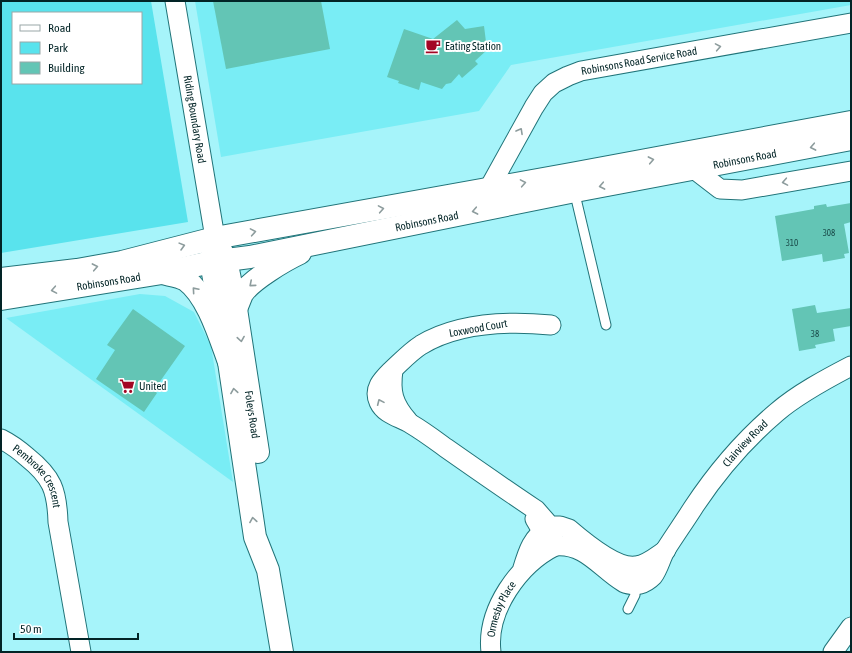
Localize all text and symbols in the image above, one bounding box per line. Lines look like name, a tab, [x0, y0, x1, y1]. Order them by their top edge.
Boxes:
legend	[12, 12, 142, 84]
text: Road	[48, 21, 71, 35]
cafe icon: Eating Station	[424, 37, 442, 55]
place label: Eating Station	[445, 40, 501, 52]
text: Park	[48, 41, 69, 55]
one-way arrow	[715, 43, 721, 51]
street label: Robinsons Road Service Road	[580, 44, 698, 77]
text: Building	[48, 61, 86, 75]
street label: Riding Boundary Road	[182, 74, 208, 164]
one-way arrow	[516, 128, 523, 135]
one-way arrow	[810, 142, 816, 150]
street label: Robinsons Road	[712, 147, 778, 171]
one-way arrow	[648, 156, 654, 164]
one-way arrow	[782, 178, 788, 186]
one-way arrow	[520, 180, 526, 188]
one-way arrow	[599, 181, 606, 190]
one-way arrow	[378, 205, 385, 214]
one-way arrow	[472, 207, 478, 215]
street label: Robinsons Road	[394, 209, 460, 233]
one-way arrow	[250, 228, 257, 237]
house number: 308	[823, 228, 835, 238]
house number: 310	[786, 238, 798, 248]
one-way arrow	[179, 242, 186, 251]
one-way arrow	[92, 263, 98, 272]
street label: Robinsons Road	[76, 271, 141, 293]
one-way arrow	[249, 280, 257, 287]
one-way arrow	[51, 285, 58, 294]
one-way arrow	[192, 287, 199, 295]
street label: Loxwood Court	[448, 317, 508, 339]
house number: 38	[811, 329, 819, 339]
one-way arrow	[236, 336, 245, 342]
supermarket icon: United	[118, 377, 136, 395]
place label: United	[139, 380, 167, 392]
one-way arrow	[230, 388, 239, 394]
street label: Foleys Road	[243, 390, 262, 439]
one-way arrow	[377, 399, 385, 406]
street label: Clairview Road	[720, 417, 770, 469]
street label: Pembroke Crescent	[11, 442, 63, 508]
one-way arrow	[249, 517, 258, 523]
street label: Ormesby Place	[485, 579, 518, 638]
scale bar	[14, 615, 138, 641]
text: 50 m	[20, 622, 42, 636]

